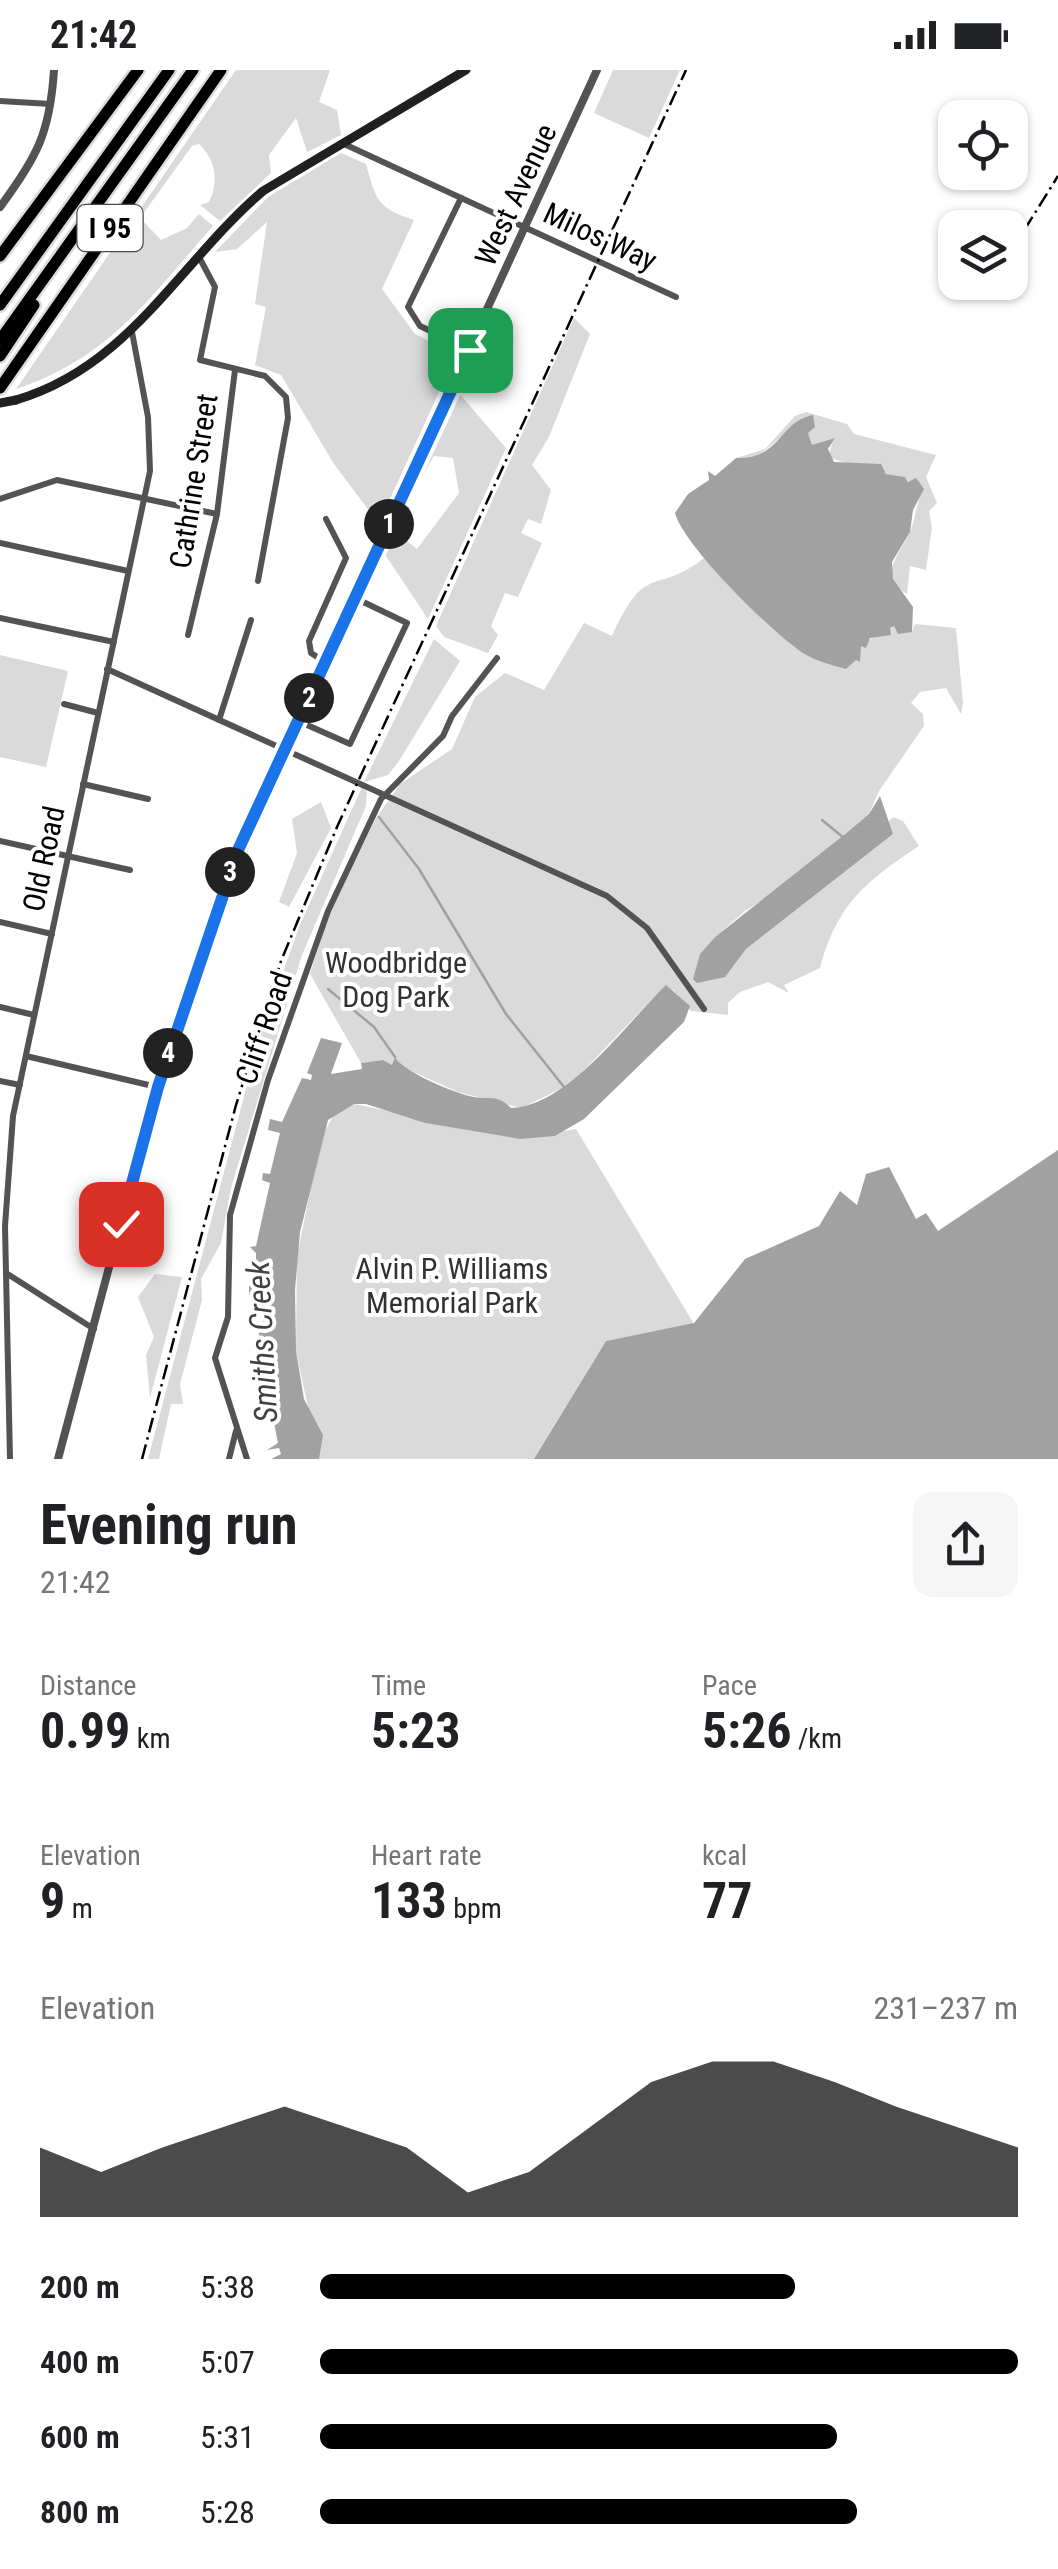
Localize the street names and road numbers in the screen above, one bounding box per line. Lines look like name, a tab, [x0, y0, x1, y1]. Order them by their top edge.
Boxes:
street label: West Avenue	[468, 118, 564, 271]
street label: Milos Way	[538, 195, 662, 278]
road number: I 95	[78, 205, 142, 251]
street label: Cathrine Street	[162, 391, 225, 571]
street label: Old Road	[15, 803, 72, 915]
street label: Cliff Road	[228, 967, 299, 1089]

